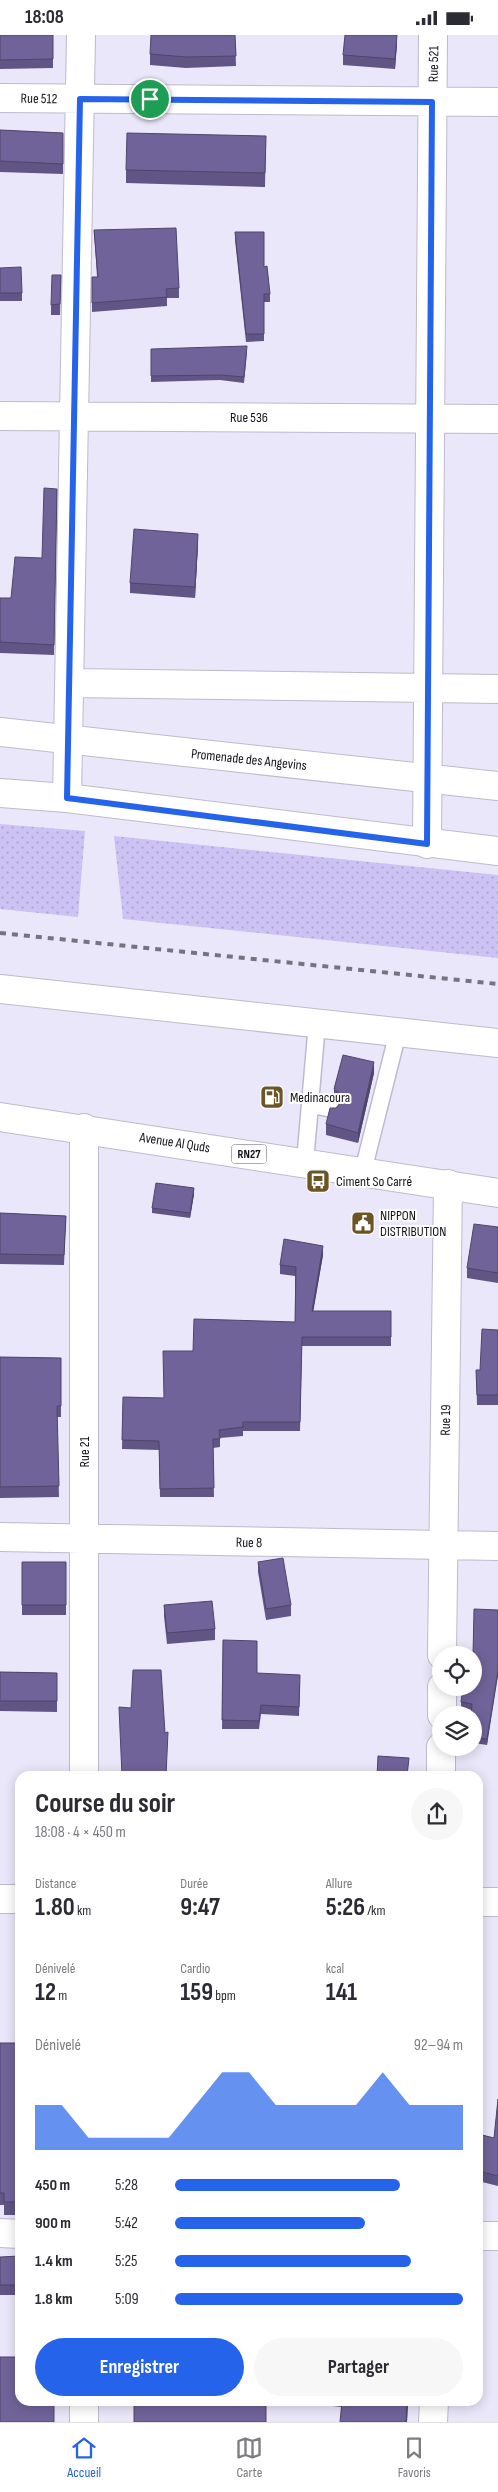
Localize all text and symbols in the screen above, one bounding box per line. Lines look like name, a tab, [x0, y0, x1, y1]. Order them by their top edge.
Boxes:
text: 18:08	[25, 6, 64, 29]
street label: Rue 521	[425, 46, 442, 82]
pin	[129, 78, 171, 120]
icon: arrive	[136, 85, 164, 113]
street label: Rue 512	[21, 90, 58, 107]
street label: Rue 536	[230, 409, 268, 426]
street label: Promenade des Angevins	[190, 745, 308, 774]
fuel station icon: Medinacoura	[259, 1084, 285, 1110]
place label: Medinacoura	[290, 1089, 350, 1106]
street label: Avenue Al Quds	[138, 1128, 211, 1156]
road number: RN27	[232, 1145, 266, 1163]
bus stop icon: Ciment So Carré	[305, 1168, 331, 1194]
place label: Ciment So Carré	[336, 1173, 412, 1190]
place label: NIPPON DISTRIBUTION	[380, 1207, 446, 1240]
public building icon: NIPPON DISTRIBUTION	[350, 1210, 376, 1236]
street label: Rue 19	[437, 1404, 454, 1436]
street label: Rue 21	[76, 1436, 93, 1467]
street label: Rue 8	[236, 1534, 262, 1551]
map controls	[432, 1646, 482, 1756]
button: locate	[432, 1646, 482, 1696]
button: layers	[432, 1706, 482, 1756]
text: Course du soir	[35, 1787, 175, 1820]
button: share	[411, 1788, 463, 1840]
text: 18:08 · 4 × 450 m	[35, 1823, 126, 1842]
text: Distance	[35, 1875, 76, 1892]
text: Durée	[180, 1875, 208, 1892]
text: Allure	[326, 1875, 352, 1892]
text: 1.80	[35, 1892, 75, 1923]
text: 9:47	[180, 1892, 220, 1923]
text: 5:26	[326, 1892, 365, 1923]
text: km	[75, 1902, 91, 1919]
text: /km	[365, 1902, 385, 1919]
text: Dénivelé	[35, 1960, 75, 1977]
text: Cardio	[180, 1960, 210, 1977]
text: kcal	[326, 1960, 344, 1977]
text: 12	[35, 1977, 56, 2008]
text: 159	[180, 1977, 213, 2008]
text: 141	[326, 1977, 357, 2008]
text: m	[56, 1987, 67, 2004]
text: bpm	[213, 1987, 236, 2004]
text: Dénivelé	[35, 2036, 81, 2055]
text: 92–94 m	[414, 2036, 463, 2055]
text: 450 m	[35, 2176, 70, 2195]
text: 5:28	[115, 2176, 138, 2195]
text: 900 m	[35, 2214, 71, 2233]
text: 5:42	[115, 2214, 138, 2233]
text: 1.4 km	[35, 2252, 73, 2271]
text: 5:25	[115, 2252, 137, 2271]
text: 1.8 km	[35, 2290, 73, 2309]
text: 5:09	[115, 2290, 139, 2309]
button: Enregistrer	[35, 2338, 244, 2396]
button: Partager	[254, 2338, 463, 2396]
tab: Accueil	[67, 2434, 101, 2481]
tab: Carte	[235, 2434, 263, 2481]
tab: Favoris	[398, 2434, 431, 2481]

